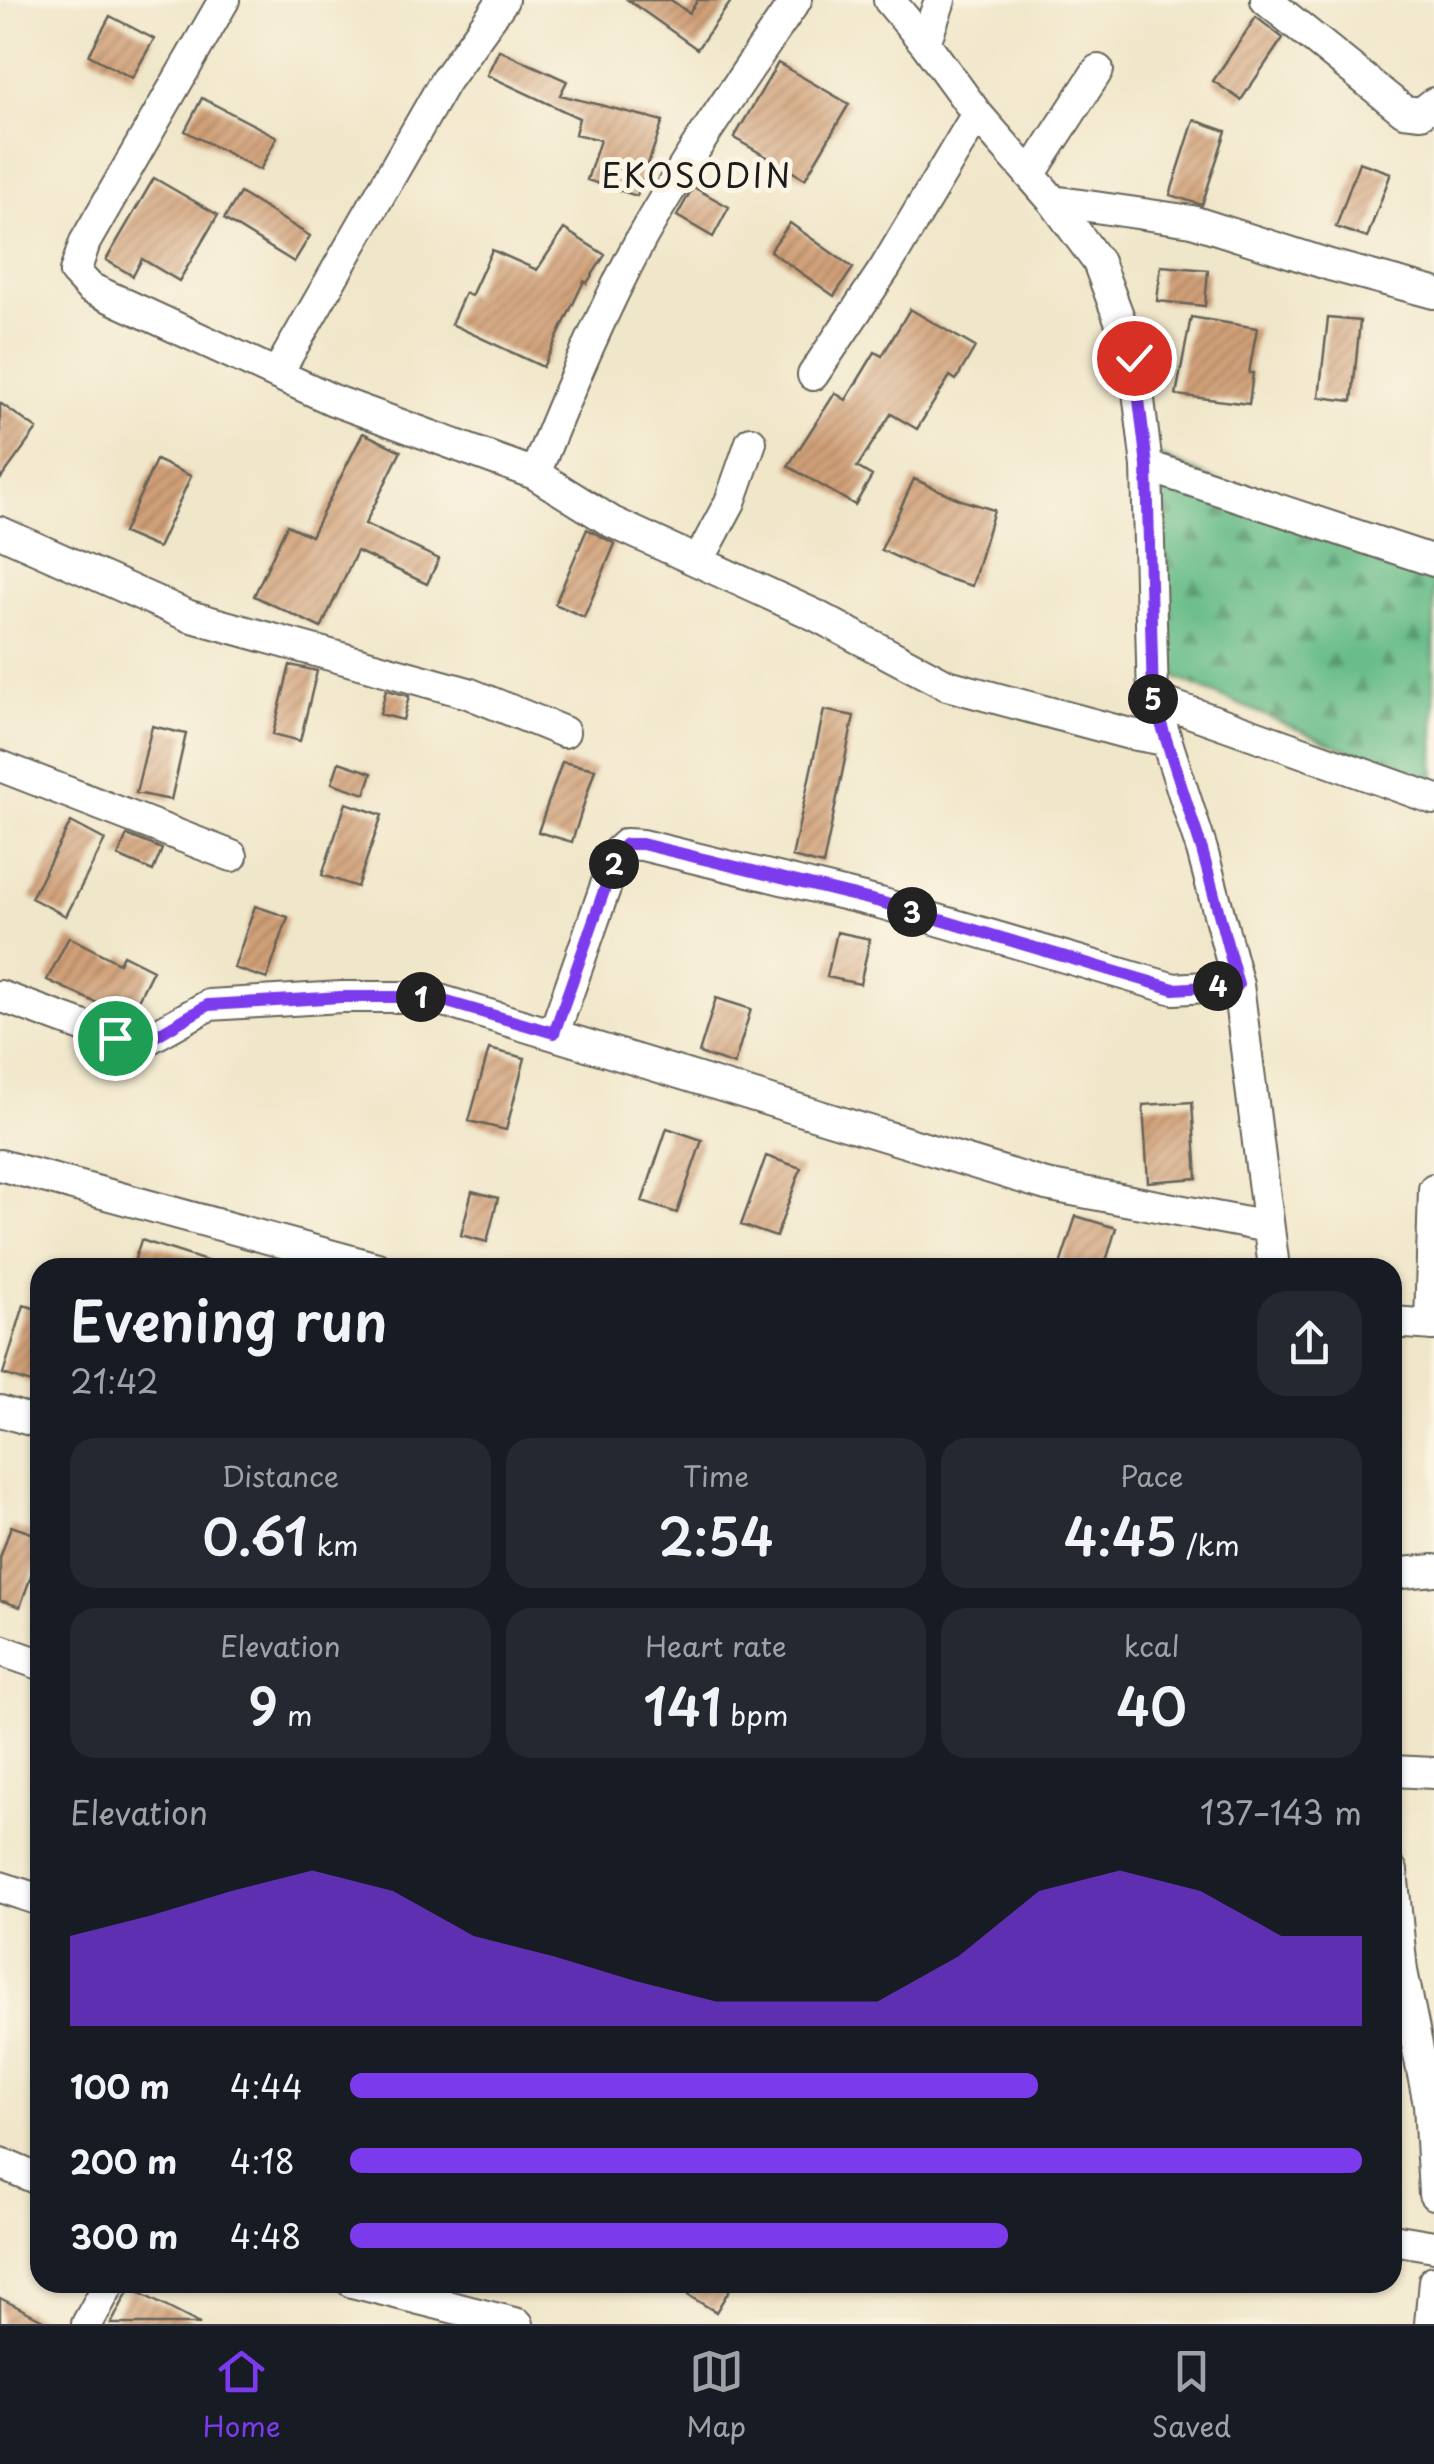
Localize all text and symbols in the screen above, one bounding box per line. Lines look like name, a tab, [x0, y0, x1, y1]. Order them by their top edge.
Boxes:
district label: EKOSODIN	[601, 151, 793, 199]
pin	[1092, 316, 1177, 401]
icon: check	[1107, 331, 1162, 386]
pin: 5	[1128, 674, 1178, 724]
text: 5	[1144, 677, 1162, 720]
pin: 2	[589, 839, 639, 889]
text: 2	[604, 842, 624, 885]
pin: 3	[887, 887, 937, 937]
text: 3	[903, 890, 921, 933]
pin: 4	[1193, 961, 1243, 1011]
text: 4	[1208, 964, 1228, 1007]
pin: 1	[396, 972, 446, 1022]
text: 1	[414, 975, 428, 1018]
pin	[73, 996, 158, 1081]
icon: arrive	[88, 1011, 143, 1066]
text: Evening run	[70, 1278, 388, 1361]
button: share	[1257, 1291, 1362, 1396]
text: 21:42	[70, 1357, 159, 1405]
text: Distance	[222, 1454, 339, 1497]
text: Time	[683, 1454, 749, 1497]
text: Pace	[1120, 1454, 1183, 1497]
text: 0.61	[202, 1497, 307, 1573]
text: 2:54	[658, 1497, 774, 1573]
text: 4:45	[1064, 1497, 1177, 1573]
text: km	[307, 1523, 359, 1566]
text: /km	[1177, 1523, 1240, 1566]
text: Elevation	[220, 1624, 341, 1667]
text: Heart rate	[645, 1624, 787, 1667]
text: kcal	[1124, 1624, 1180, 1667]
text: 9	[248, 1667, 278, 1743]
text: 141	[644, 1667, 721, 1743]
text: 40	[1116, 1667, 1187, 1743]
text: m	[278, 1693, 312, 1736]
text: bpm	[721, 1693, 788, 1736]
text: Elevation	[70, 1788, 208, 1836]
text: 137–143 m	[1200, 1788, 1362, 1836]
text: 100 m	[70, 2062, 170, 2110]
text: 4:44	[230, 2062, 303, 2110]
text: 200 m	[70, 2137, 177, 2185]
text: 4:18	[230, 2137, 295, 2185]
text: 300 m	[70, 2212, 178, 2260]
text: 4:48	[230, 2212, 301, 2260]
tab: Home	[203, 2344, 281, 2447]
tab: Map	[686, 2344, 746, 2447]
tab: Saved	[1152, 2344, 1231, 2447]

